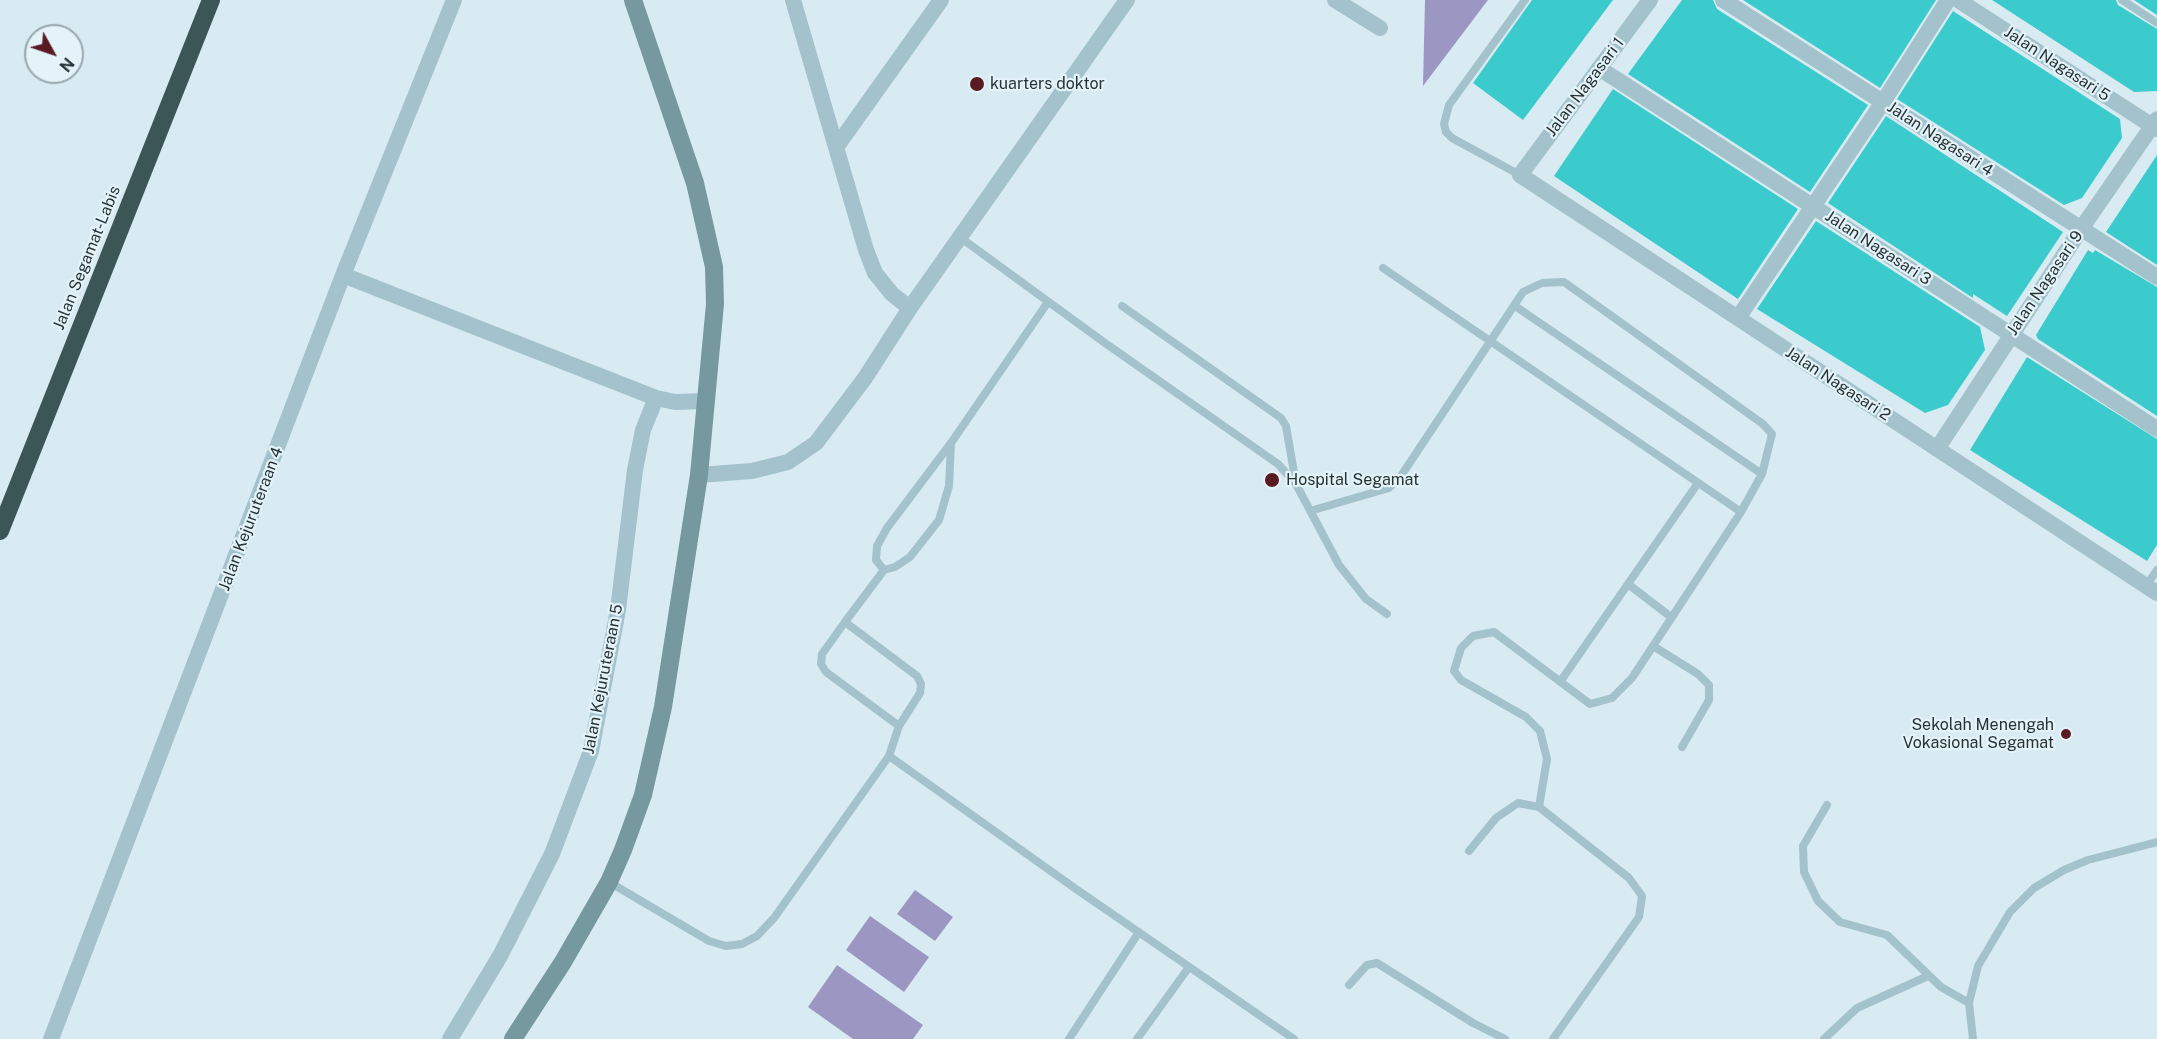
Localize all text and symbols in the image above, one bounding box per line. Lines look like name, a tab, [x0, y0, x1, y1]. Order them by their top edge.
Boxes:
street label: Jalan Nagasari 5	[2000, 23, 2114, 105]
north arrow	[24, 24, 84, 84]
street label: Jalan Nagasari 1	[1542, 34, 1628, 140]
text: N	[55, 54, 78, 76]
place label: kuarters doktor	[990, 74, 1105, 94]
marker: kuarters doktor	[968, 75, 986, 93]
street label: Jalan Nagasari 4	[1883, 98, 1997, 180]
street label: Jalan Segamat-Labis	[49, 183, 125, 333]
street label: Jalan Nagasari 3	[1821, 207, 1935, 289]
street label: Jalan Nagasari 9	[2003, 227, 2087, 339]
street label: Jalan Nagasari 2	[1782, 343, 1894, 425]
street label: Jalan Kejuruteraan 4	[215, 444, 287, 594]
place label: Hospital Segamat	[1286, 470, 1419, 490]
marker: Hospital Segamat	[1263, 471, 1281, 489]
street label: Jalan Kejuruteraan 5	[579, 602, 627, 756]
place label: Sekolah Menengah Vokasional Segamat	[1903, 715, 2054, 753]
marker: Sekolah Menengah Vokasional Segamat	[2059, 727, 2073, 741]

